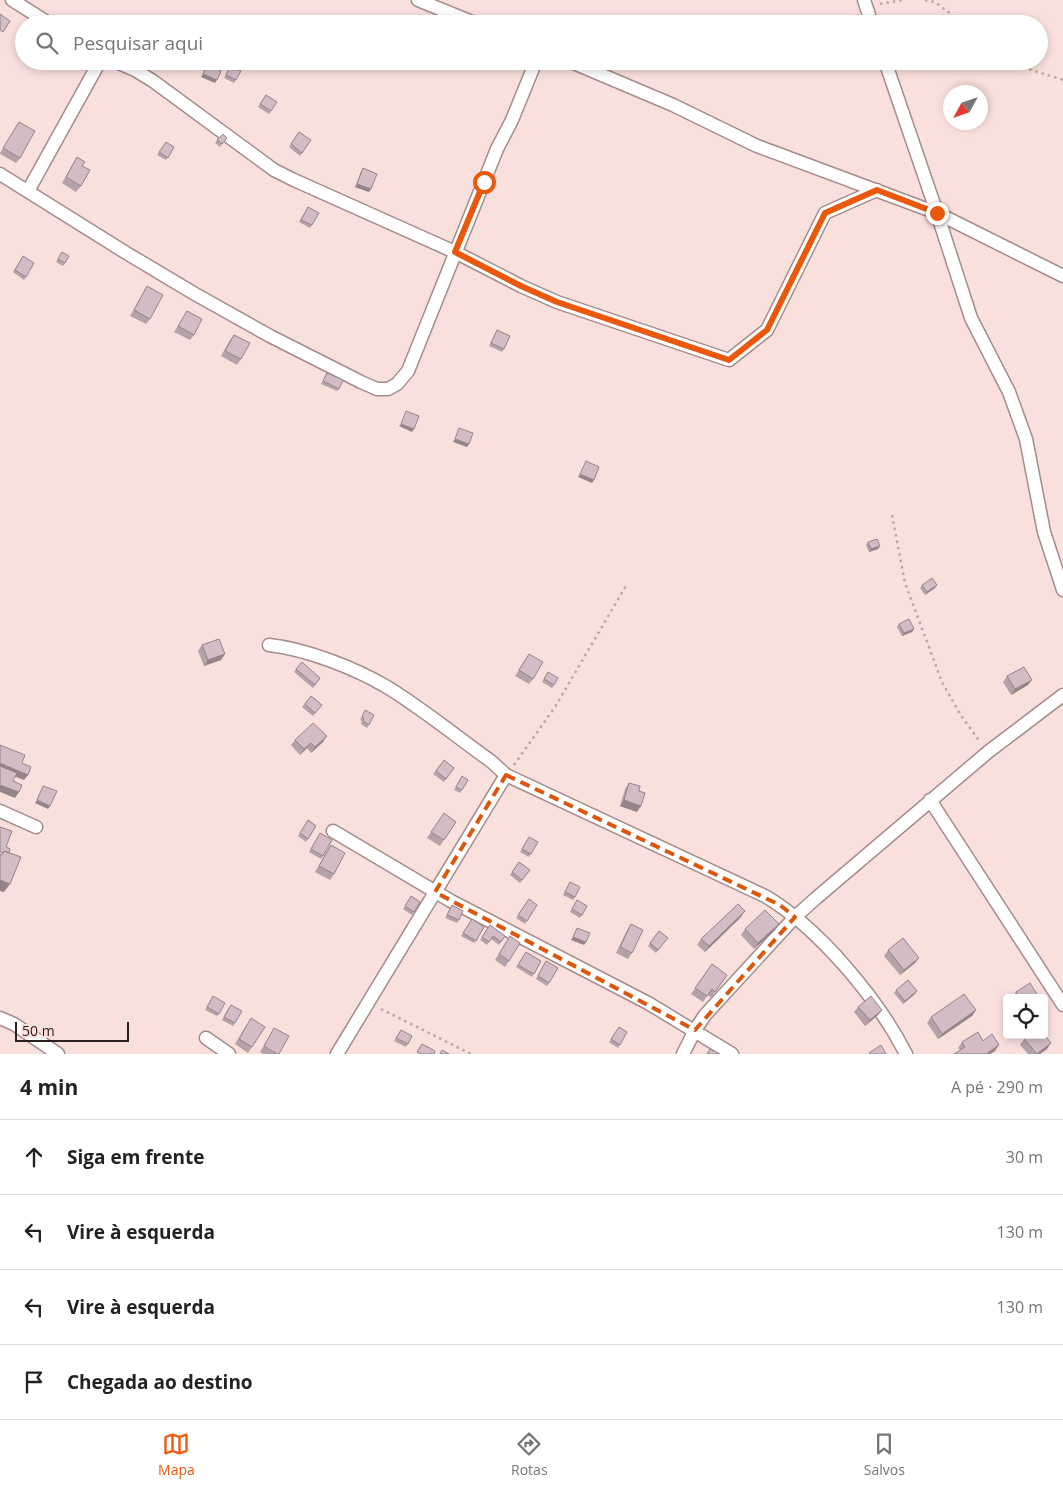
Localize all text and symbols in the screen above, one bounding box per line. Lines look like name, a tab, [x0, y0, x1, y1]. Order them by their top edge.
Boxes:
search box	[15, 15, 1048, 70]
icon: search	[33, 29, 61, 57]
text: Pesquisar aqui	[73, 30, 203, 56]
north arrow	[943, 85, 988, 130]
route start	[473, 171, 496, 194]
route end	[926, 202, 949, 225]
map controls	[1003, 994, 1048, 1039]
button: locate	[1003, 994, 1048, 1039]
scale bar	[15, 1019, 129, 1042]
text: 50 m	[22, 1021, 55, 1040]
text: 4 min	[20, 1073, 78, 1101]
text: A pé · 290 m	[951, 1076, 1043, 1098]
icon: ahead	[20, 1143, 48, 1171]
text: Siga em frente	[67, 1144, 204, 1170]
text: 30 m	[1006, 1146, 1043, 1168]
icon: left	[20, 1218, 48, 1246]
text: Vire à esquerda	[67, 1219, 215, 1245]
text: 130 m	[997, 1221, 1043, 1243]
icon: left	[20, 1293, 48, 1321]
text: Vire à esquerda	[67, 1294, 215, 1320]
text: 130 m	[997, 1296, 1043, 1318]
icon: arrive	[20, 1368, 48, 1396]
text: Chegada ao destino	[67, 1369, 253, 1395]
tab: Mapa	[158, 1430, 195, 1479]
tab: Rotas	[511, 1430, 548, 1479]
tab: Salvos	[864, 1430, 905, 1479]

